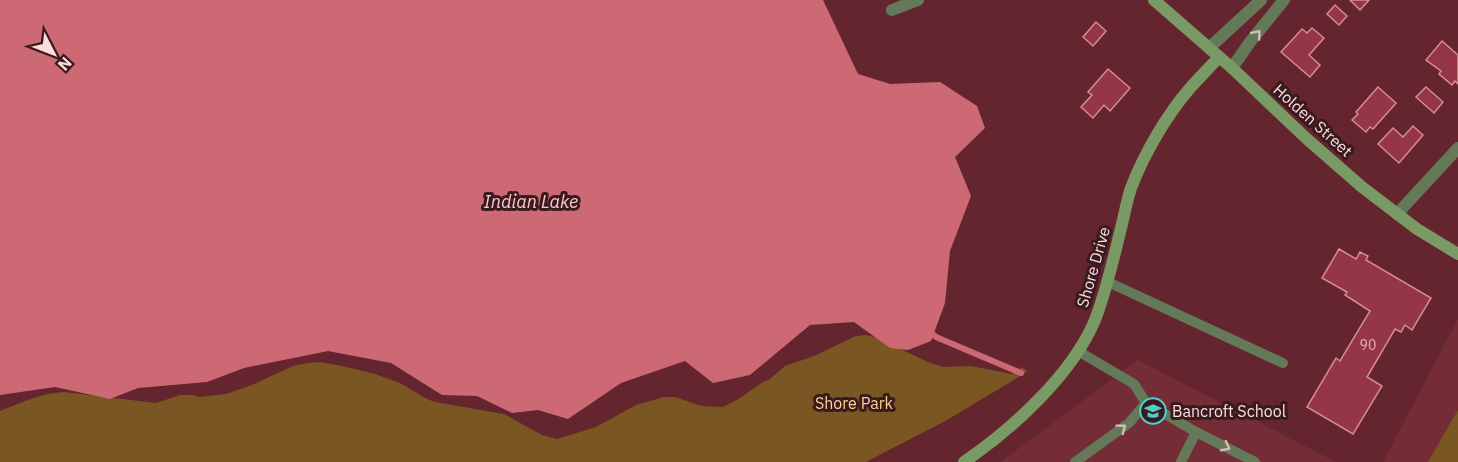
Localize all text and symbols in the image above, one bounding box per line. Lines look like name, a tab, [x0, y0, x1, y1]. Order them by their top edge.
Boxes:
north arrow	[24, 24, 84, 84]
one-way arrow	[1250, 29, 1261, 40]
text: N	[54, 53, 76, 75]
street label: Holden Street	[1269, 79, 1357, 161]
water label: Indian Lake	[484, 190, 578, 213]
street label: Shore Drive	[1072, 224, 1114, 310]
house number: 90	[1360, 336, 1376, 354]
park label: Shore Park	[815, 393, 894, 413]
school or university icon: Bancroft School	[1138, 396, 1168, 426]
place label: Bancroft School	[1172, 401, 1286, 421]
one-way arrow	[1115, 424, 1126, 435]
one-way arrow	[1219, 440, 1230, 451]

